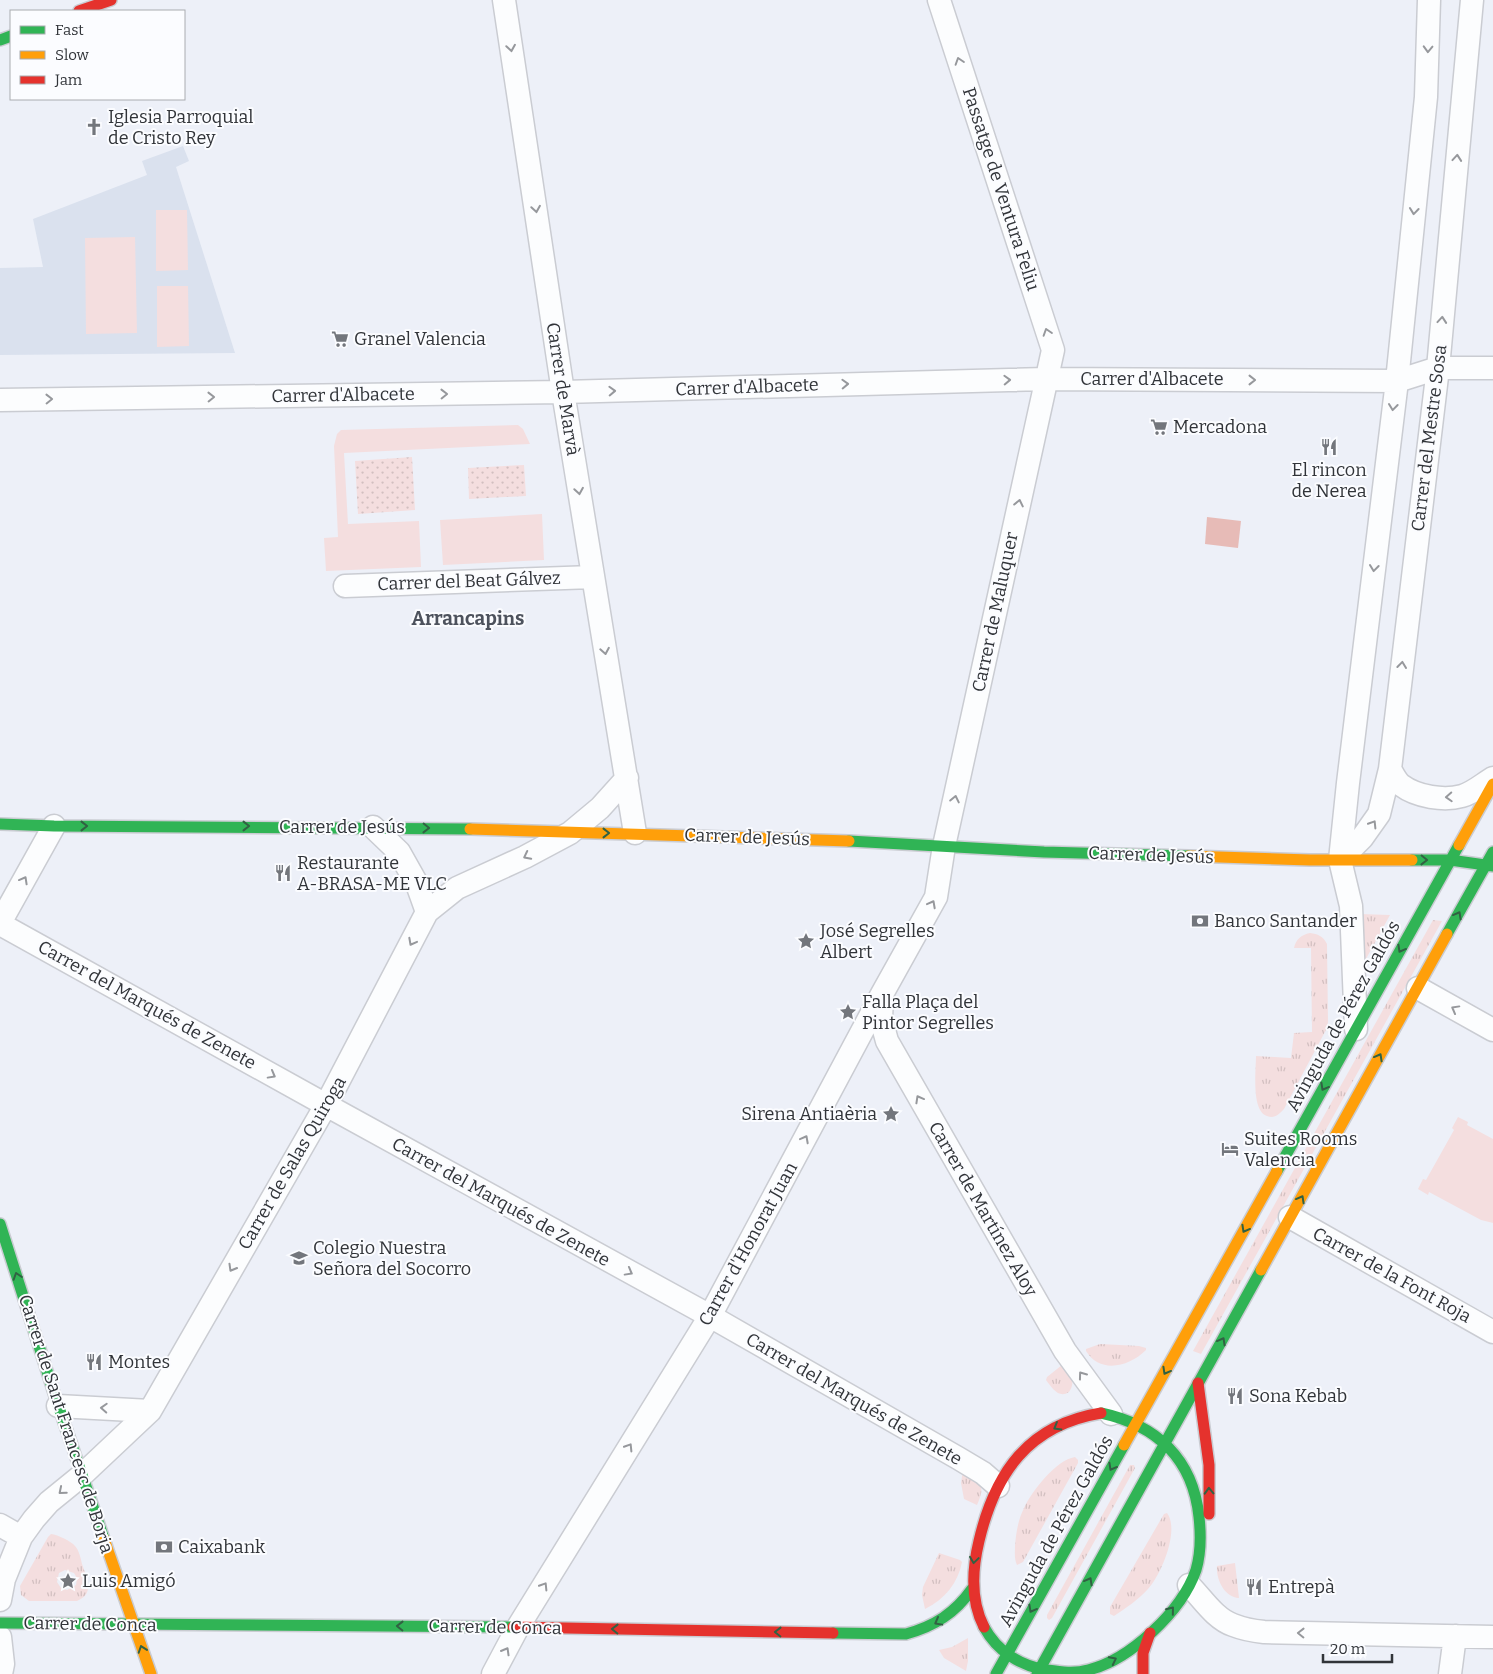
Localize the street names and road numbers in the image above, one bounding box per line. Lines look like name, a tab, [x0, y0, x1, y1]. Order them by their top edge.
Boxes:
street label: Passatge de Ventura Feliu	[958, 85, 1044, 293]
street label: Carrer de Marvà	[542, 321, 584, 457]
street label: Carrer del Mestre Sosa	[1407, 343, 1451, 533]
street label: Carrer d'Albacete	[1080, 368, 1224, 390]
street label: Carrer d'Albacete	[675, 374, 819, 400]
street label: Carrer d'Albacete	[271, 383, 415, 407]
street label: Carrer de Maluquer	[967, 530, 1023, 694]
street label: Carrer del Beat Gálvez	[377, 567, 561, 595]
street label: Carrer de Jesús	[279, 816, 405, 838]
street label: Carrer de Jesús	[684, 824, 810, 850]
street label: Carrer de Jesús	[1088, 842, 1214, 868]
street label: Avinguda de Pérez Galdós	[1281, 917, 1405, 1115]
street label: Carrer del Marqués de Zenete	[34, 936, 260, 1074]
street label: Carrer de Salas Quiroga	[233, 1072, 351, 1254]
street label: Carrer de Martínez Aloy	[924, 1118, 1042, 1301]
street label: Carrer del Marqués de Zenete	[388, 1133, 614, 1271]
street label: Carrer d'Honorat Juan	[694, 1158, 802, 1330]
street label: Carrer de la Font Roja	[1309, 1222, 1475, 1328]
street label: Carrer de Sant Francesc de Borja	[14, 1292, 118, 1556]
street label: Carrer del Marqués de Zenete	[742, 1328, 966, 1470]
street label: Avinguda de Pérez Galdós	[994, 1432, 1118, 1630]
street label: Carrer de Conca	[23, 1612, 157, 1636]
street label: Carrer de Conca	[428, 1615, 562, 1639]

